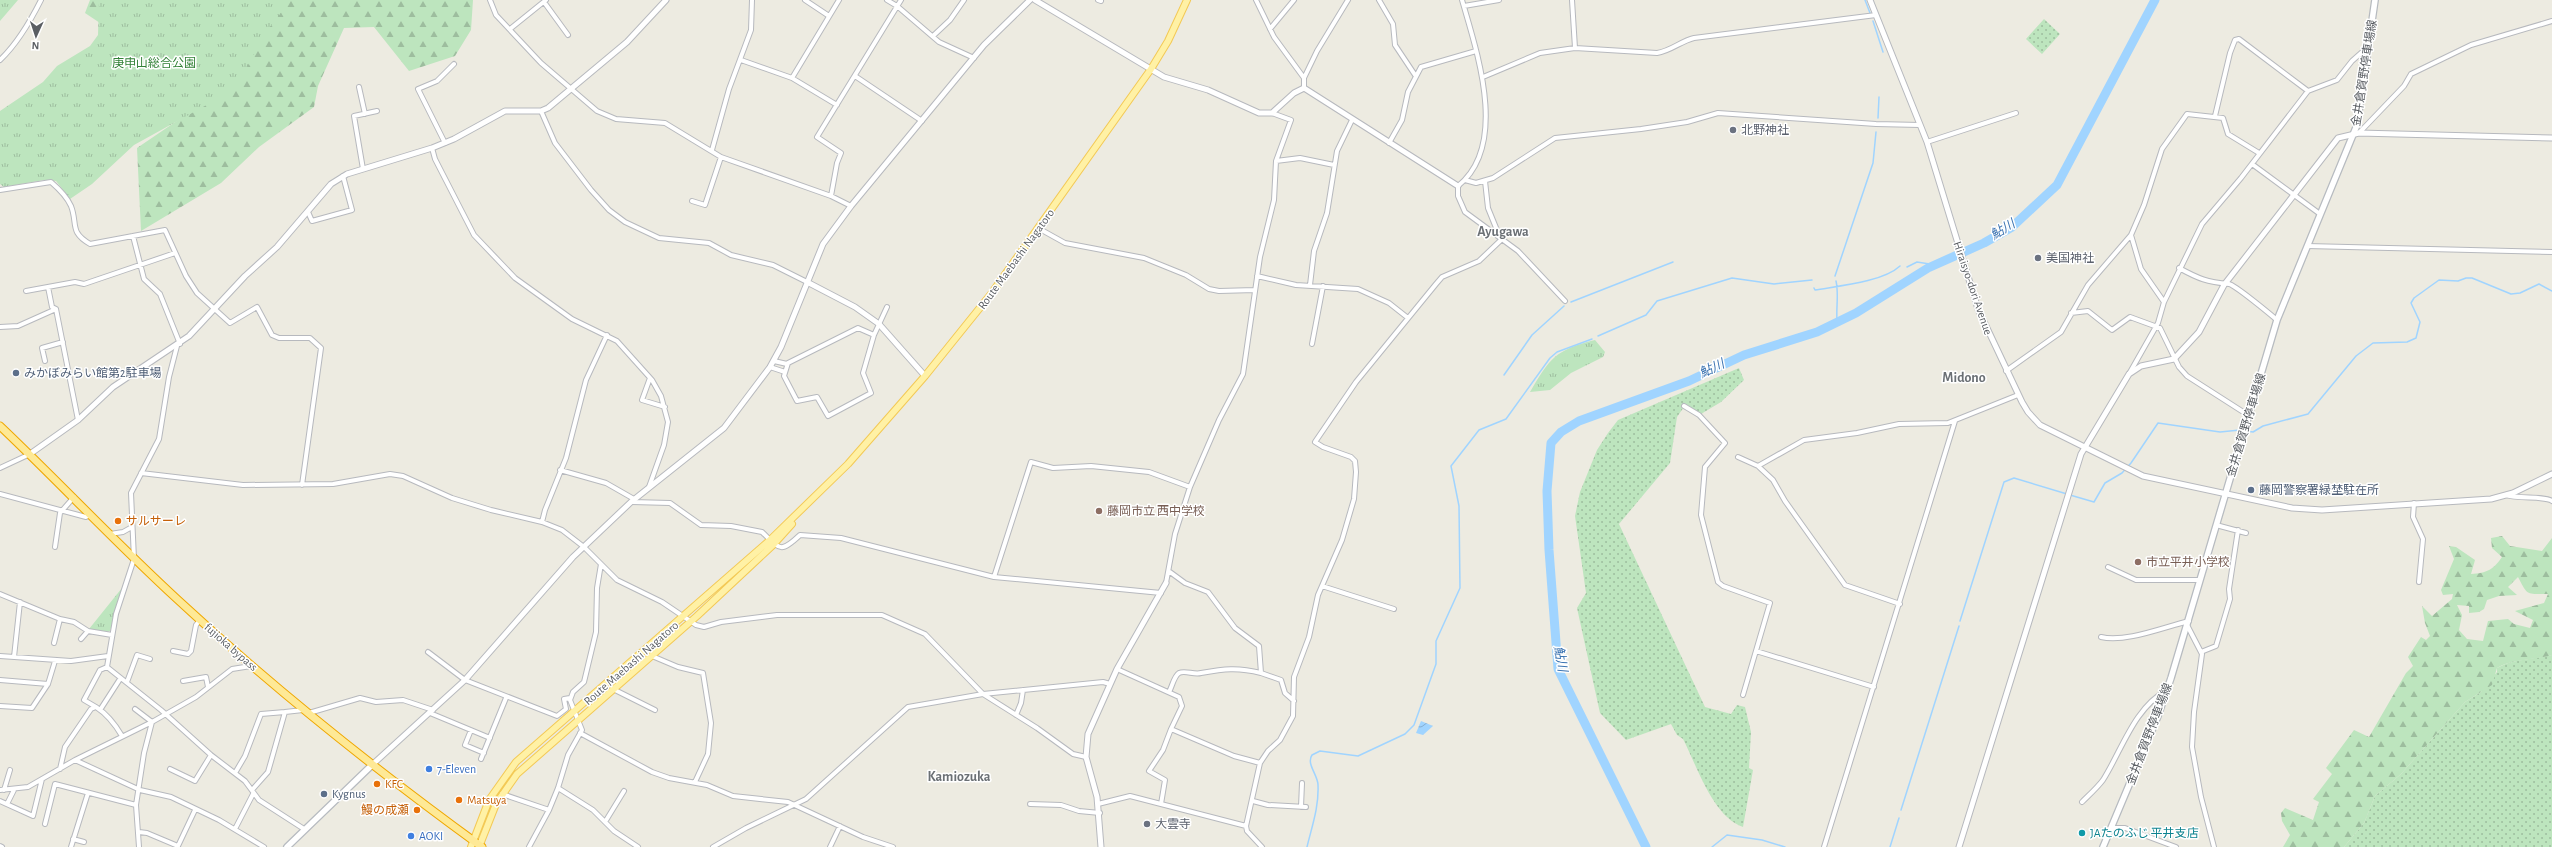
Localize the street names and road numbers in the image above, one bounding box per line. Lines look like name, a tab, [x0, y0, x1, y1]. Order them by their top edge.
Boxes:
street label: 金井倉賀野停車場線	[2349, 19, 2378, 127]
street label: Route Maebashi Nagatoro	[976, 206, 1056, 311]
street label: Hiraisyo-dori Avenue	[1950, 240, 1995, 337]
street label: 金井倉賀野停車場線	[2224, 371, 2268, 478]
street label: Route Maebashi Nagatoro	[581, 619, 681, 707]
street label: fujioka bypass	[201, 621, 260, 674]
street label: 金井倉賀野停車場線	[2123, 681, 2174, 787]

